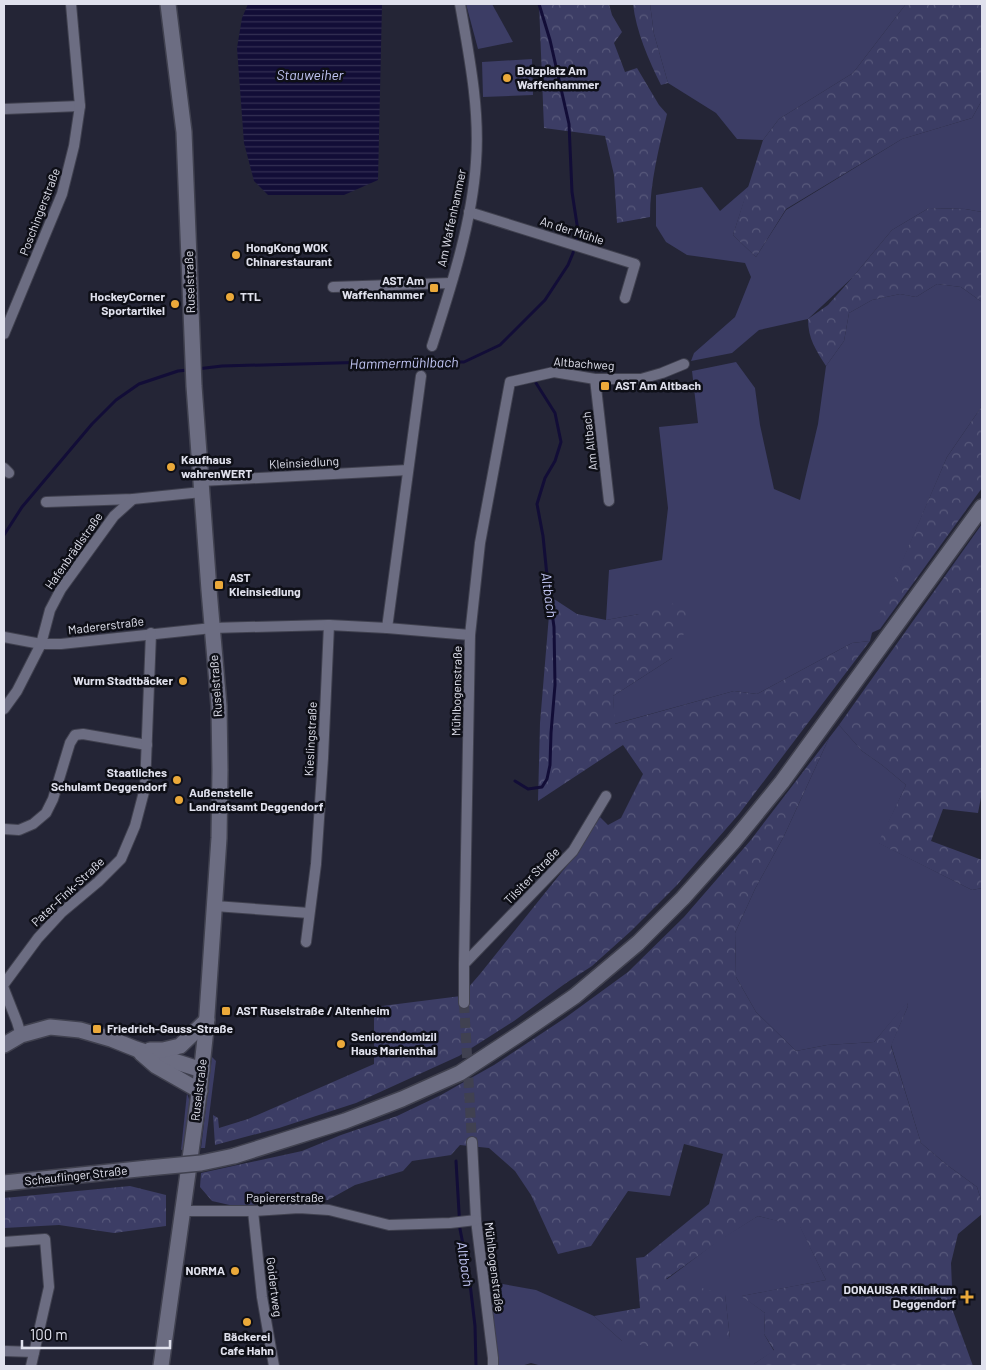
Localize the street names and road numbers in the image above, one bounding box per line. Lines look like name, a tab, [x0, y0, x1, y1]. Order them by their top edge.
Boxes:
street label: Poschingerstraße	[16, 166, 62, 257]
street label: Am Waffenhammer	[434, 167, 468, 268]
street label: An der Mühle	[539, 213, 606, 247]
street label: Ruselstraße	[181, 251, 197, 313]
street label: Altbachweg	[553, 354, 615, 372]
street label: Am Altbach	[578, 411, 600, 471]
street label: Kleinsiedlung	[269, 453, 339, 471]
street label: Hafenbrädlstraße	[42, 509, 105, 591]
street label: Madererstraße	[67, 613, 145, 637]
street label: Mühlbogenstraße	[448, 646, 464, 736]
street label: Ruselstraße	[206, 654, 224, 718]
street label: Kieslingstraße	[301, 701, 319, 777]
street label: Tilsiter Straße	[501, 844, 562, 907]
street label: Pater-Fink-Straße	[28, 854, 107, 929]
street label: Ruselstraße	[187, 1058, 209, 1122]
street label: Schauflinger Straße	[24, 1163, 128, 1187]
street label: Papiererstraße	[246, 1190, 324, 1204]
street label: Mühlbogenstraße	[483, 1221, 507, 1313]
street label: Goidertweg	[264, 1256, 286, 1318]

